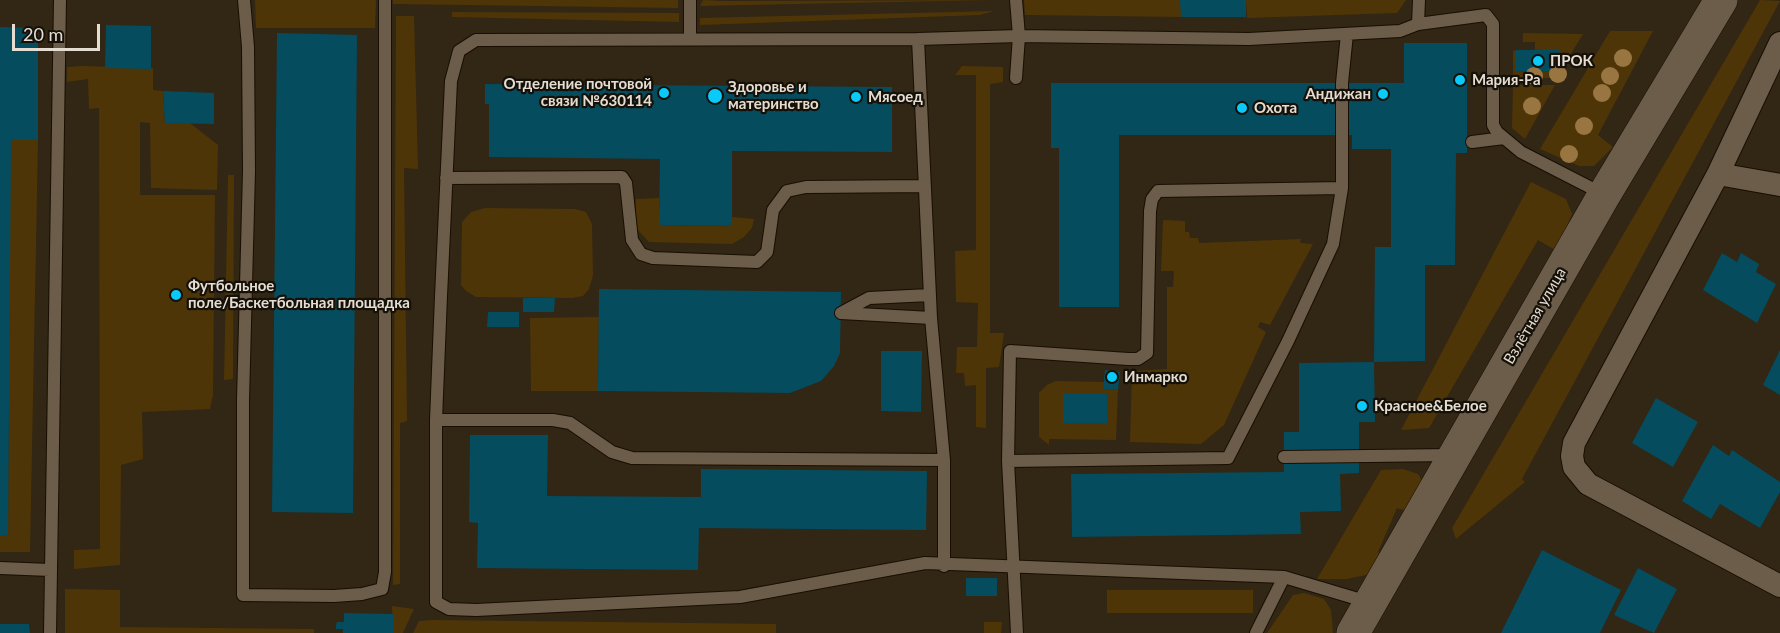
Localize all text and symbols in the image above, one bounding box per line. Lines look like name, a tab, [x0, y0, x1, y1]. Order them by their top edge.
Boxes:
scale bar	[15, 12, 104, 50]
text: 20 m	[23, 23, 63, 45]
place label: ПРОК	[1550, 52, 1593, 70]
marker: ПРОК	[1531, 54, 1545, 68]
place label: Мария-Ра	[1472, 71, 1541, 89]
marker: Мария-Ра	[1453, 73, 1467, 87]
place label: Отделение почтовой связи №630114	[504, 75, 652, 110]
place label: Здоровье и материнство	[728, 78, 819, 113]
place label: Андижан	[1305, 85, 1371, 103]
marker: Отделение почтовой связи №630114	[657, 86, 671, 100]
marker: Здоровье и материнство	[706, 87, 724, 105]
marker: Андижан	[1376, 87, 1390, 101]
place label: Мясоед	[868, 88, 923, 106]
marker: Мясоед	[849, 90, 863, 104]
place label: Охота	[1254, 99, 1297, 117]
marker: Охота	[1235, 101, 1249, 115]
street label: Взлётная улица	[1500, 265, 1570, 367]
place label: Футбольное поле/Баскетбольная площадка	[188, 277, 410, 312]
marker: Футбольное поле/Баскетбольная площадка	[169, 288, 183, 302]
place label: Инмарко	[1124, 368, 1187, 386]
marker: Инмарко	[1105, 370, 1119, 384]
place label: Красное&Белое	[1374, 397, 1487, 415]
marker: Красное&Белое	[1355, 399, 1369, 413]

